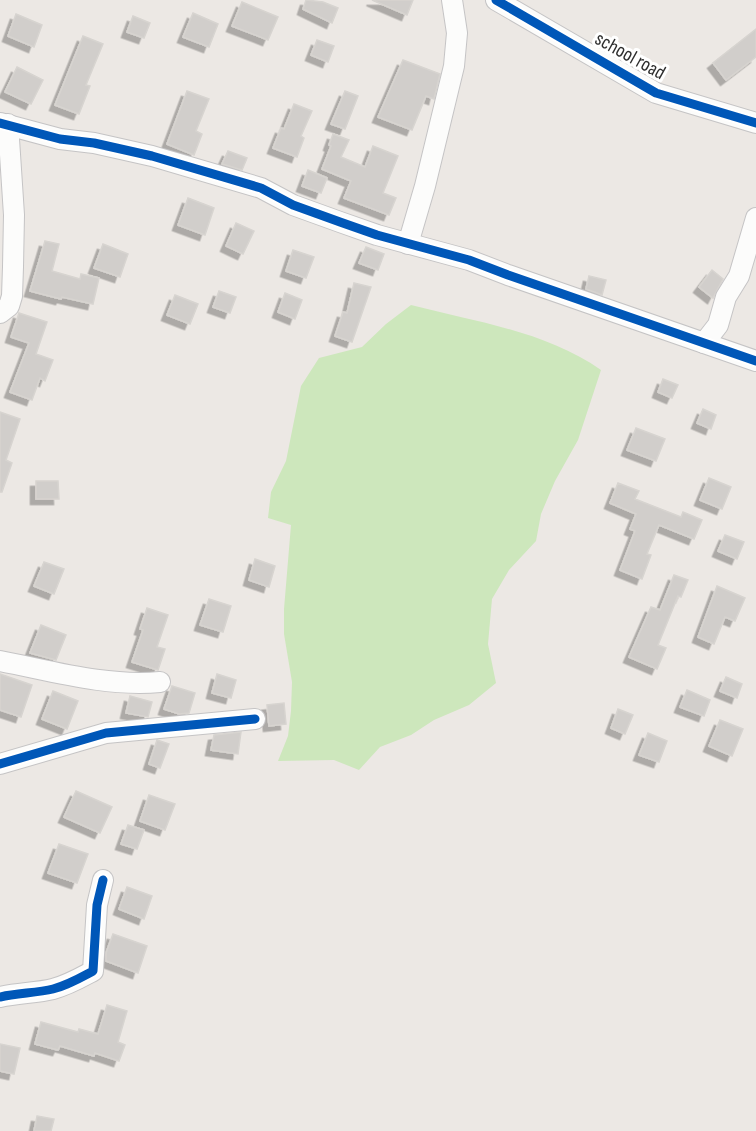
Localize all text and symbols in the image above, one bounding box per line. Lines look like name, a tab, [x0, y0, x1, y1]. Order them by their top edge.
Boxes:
street label: school road	[591, 27, 669, 85]

